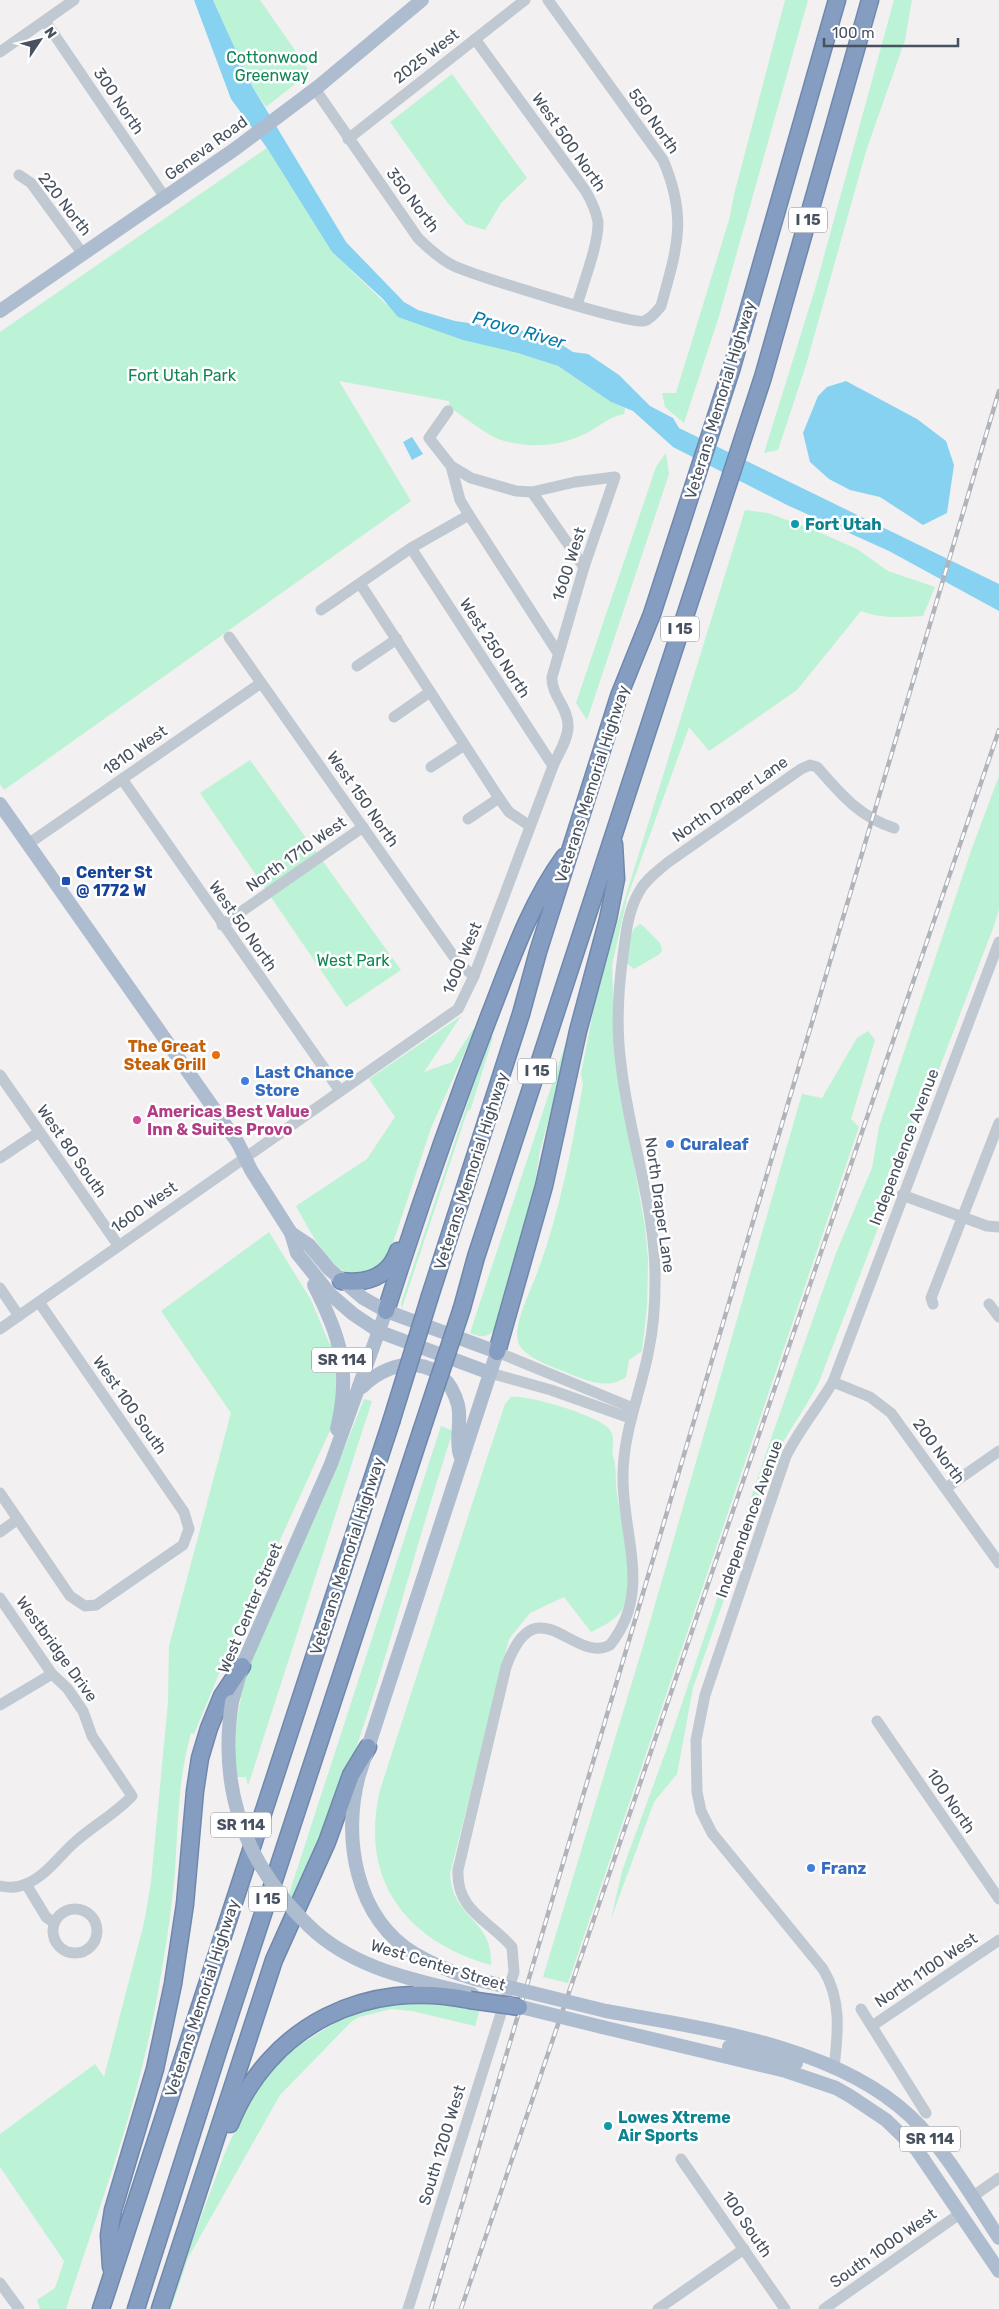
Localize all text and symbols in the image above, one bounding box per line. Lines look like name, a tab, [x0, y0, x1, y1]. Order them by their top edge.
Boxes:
north arrow	[15, 15, 65, 65]
scale bar	[824, 15, 958, 47]
text: N	[40, 24, 60, 42]
text: 100 m	[832, 24, 874, 42]
street label: 2025 West	[389, 25, 463, 87]
park label: Cottonwood Greenway	[226, 48, 318, 85]
street label: 300 North	[90, 64, 148, 138]
street label: 550 North	[625, 85, 683, 157]
street label: West 500 North	[528, 89, 610, 195]
street label: Geneva Road	[161, 112, 251, 184]
street label: 350 North	[383, 164, 443, 236]
street label: 220 North	[34, 169, 96, 239]
road number: I 15	[789, 208, 827, 232]
street label: Veterans Memorial Highway	[681, 298, 759, 502]
water label: Provo River	[470, 306, 569, 354]
park label: Fort Utah Park	[128, 366, 237, 385]
place label: Fort Utah	[805, 515, 882, 534]
marker: Fort Utah	[789, 518, 801, 530]
street label: 1600 West	[548, 525, 590, 603]
street label: West 250 North	[456, 595, 534, 701]
road number: I 15	[661, 616, 699, 642]
street label: Veterans Memorial Highway	[551, 683, 633, 885]
street label: 1810 West	[99, 721, 171, 779]
street label: West 150 North	[323, 747, 403, 851]
street label: North Draper Lane	[669, 752, 791, 846]
street label: North 1710 West	[242, 812, 350, 896]
place label: Center St @ 1772 W	[76, 863, 153, 900]
marker: Center St @ 1772 W	[60, 875, 72, 887]
street label: West 50 North	[205, 877, 281, 975]
street label: 1600 West	[438, 919, 486, 997]
park label: West Park	[316, 951, 390, 970]
place label: The Great Steak Grill	[124, 1037, 207, 1074]
marker: The Great Steak Grill	[210, 1049, 222, 1061]
road number: I 15	[518, 1058, 556, 1084]
place label: Last Chance Store	[255, 1063, 354, 1100]
street label: Independence Avenue	[865, 1066, 943, 1228]
street label: Veterans Memorial Highway	[430, 1070, 512, 1272]
marker: Last Chance Store	[239, 1075, 251, 1087]
street label: West 80 South	[33, 1101, 111, 1201]
place label: Americas Best Value Inn & Suites Provo	[147, 1102, 310, 1139]
marker: Americas Best Value Inn & Suites Provo	[131, 1114, 143, 1126]
place label: Curaleaf	[680, 1135, 750, 1154]
street label: North Draper Lane	[641, 1136, 679, 1274]
marker: Curaleaf	[664, 1138, 676, 1150]
street label: 1600 West	[107, 1177, 181, 1237]
road number: SR 114	[312, 1348, 372, 1372]
street label: West 100 South	[89, 1352, 171, 1458]
street label: 200 North	[909, 1415, 969, 1487]
street label: Independence Avenue	[712, 1438, 786, 1600]
street label: Veterans Memorial Highway	[306, 1455, 388, 1657]
street label: West Center Street	[214, 1540, 286, 1676]
street label: Westbridge Drive	[12, 1593, 102, 1705]
street label: 100 North	[923, 1765, 979, 1837]
road number: SR 114	[211, 1812, 271, 1838]
place label: Franz	[821, 1859, 867, 1878]
marker: Franz	[805, 1862, 817, 1874]
road number: I 15	[249, 1886, 287, 1912]
street label: Veterans Memorial Highway	[161, 1897, 243, 2099]
street label: North 1100 West	[871, 1929, 981, 2011]
street label: West Center Street	[368, 1935, 508, 1995]
street label: South 1200 West	[415, 2083, 469, 2207]
place label: Lowes Xtreme Air Sports	[618, 2108, 731, 2145]
marker: Lowes Xtreme Air Sports	[602, 2120, 614, 2132]
road number: SR 114	[900, 2126, 960, 2152]
street label: 100 South	[718, 2187, 776, 2261]
street label: South 1000 West	[826, 2204, 940, 2292]

